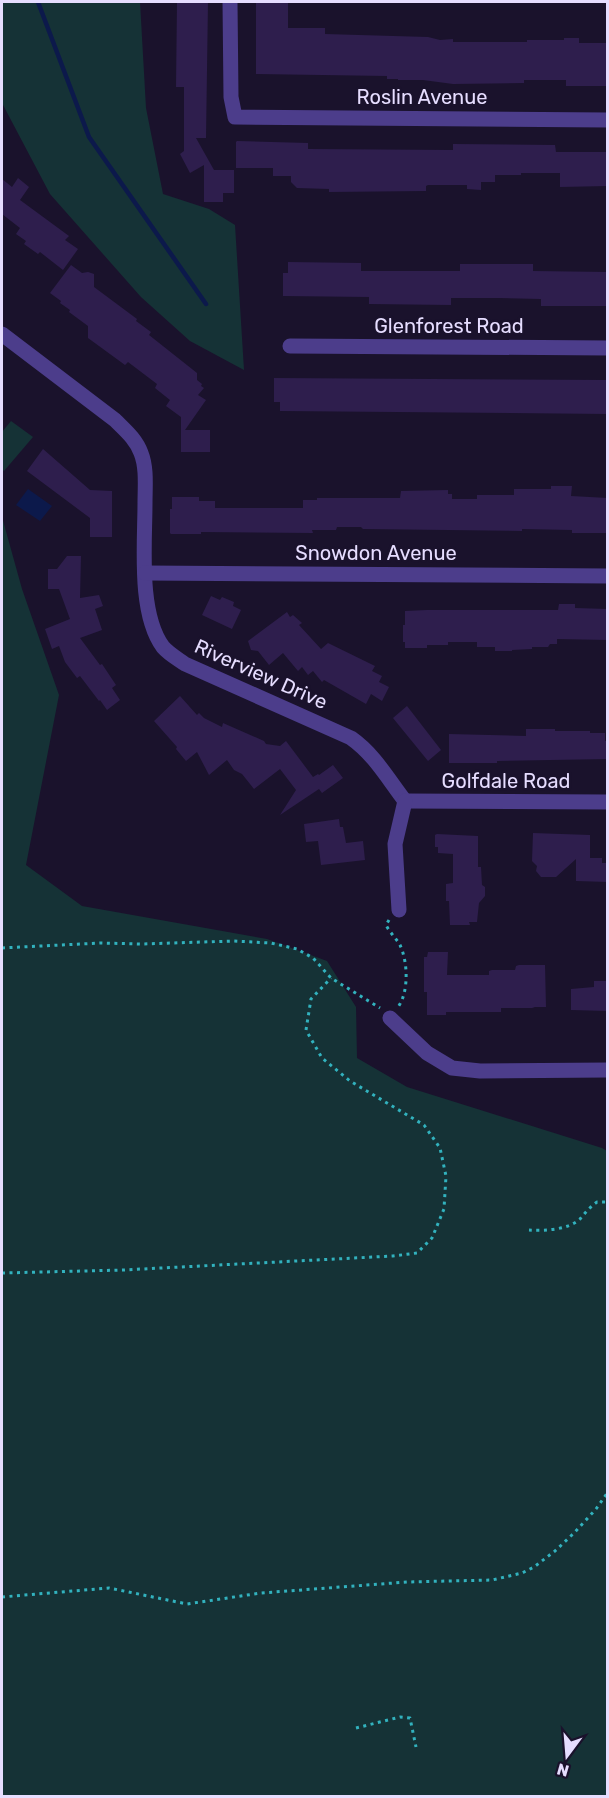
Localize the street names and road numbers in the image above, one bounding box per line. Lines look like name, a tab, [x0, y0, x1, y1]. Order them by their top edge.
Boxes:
street label: Roslin Avenue	[357, 85, 487, 109]
street label: Glenforest Road	[374, 314, 524, 338]
street label: Snowdon Avenue	[295, 541, 457, 565]
street label: Riverview Drive	[191, 634, 331, 714]
street label: Golfdale Road	[442, 769, 570, 793]

